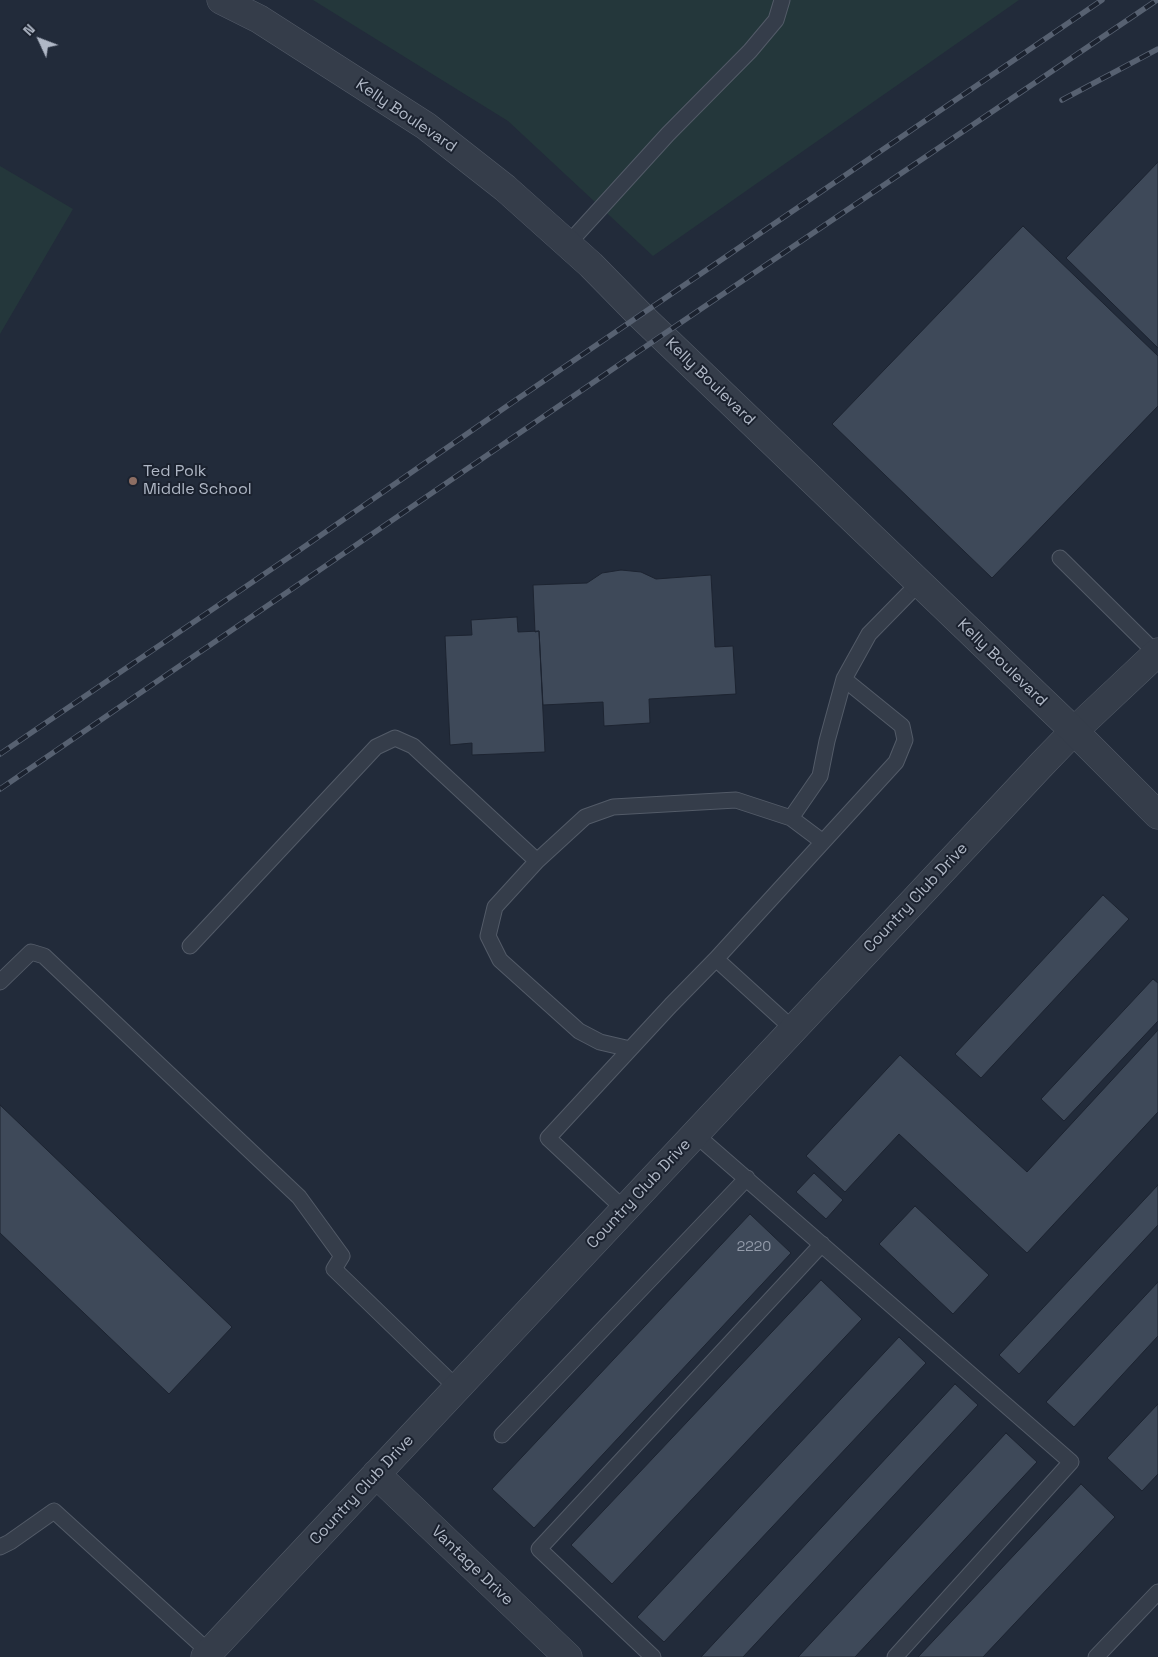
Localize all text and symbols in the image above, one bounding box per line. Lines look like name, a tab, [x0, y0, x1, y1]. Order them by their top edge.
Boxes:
north arrow	[15, 15, 65, 65]
text: N	[19, 20, 39, 39]
street label: Kelly Boulevard	[352, 75, 460, 157]
street label: Kelly Boulevard	[661, 334, 759, 430]
place label: Ted Polk Middle School	[143, 462, 252, 500]
marker: Ted Polk Middle School	[127, 475, 139, 487]
street label: Kelly Boulevard	[953, 615, 1051, 711]
street label: Country Club Drive	[860, 839, 972, 957]
street label: Country Club Drive	[583, 1135, 695, 1253]
house number: 2220	[737, 1239, 771, 1255]
street label: Country Club Drive	[306, 1431, 418, 1549]
street label: Vantage Drive	[427, 1522, 517, 1610]

